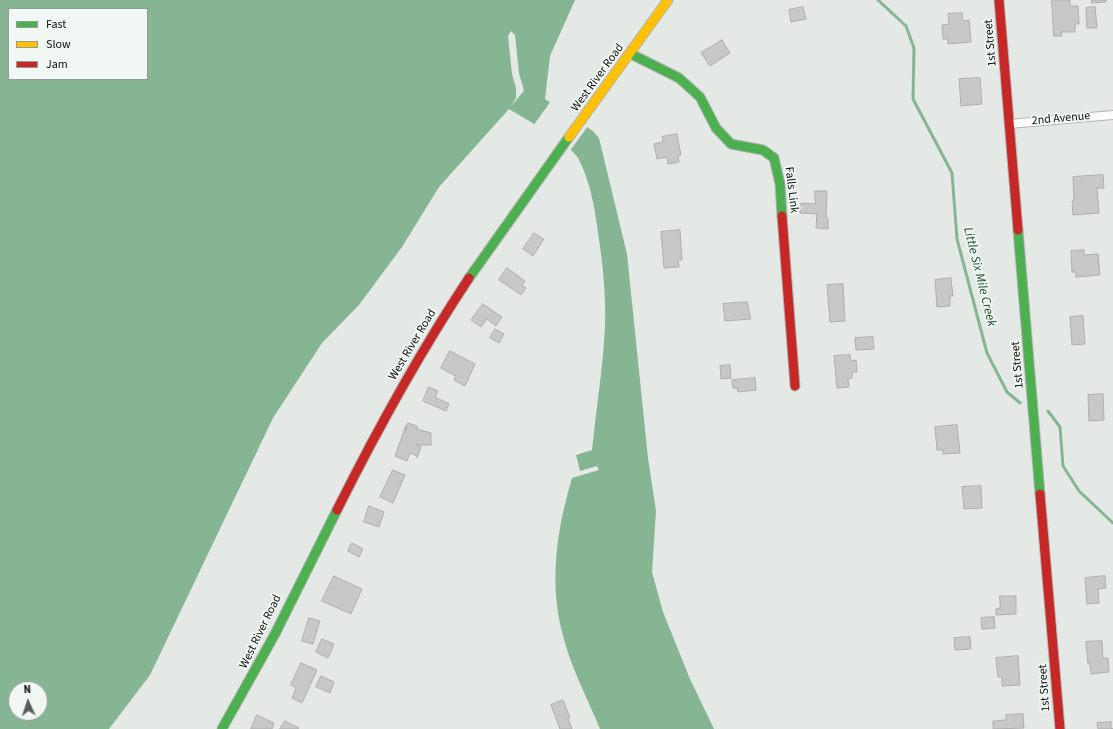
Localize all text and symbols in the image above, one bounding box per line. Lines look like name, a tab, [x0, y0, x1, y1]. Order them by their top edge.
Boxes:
legend	[8, 8, 148, 80]
text: Fast	[46, 16, 66, 33]
street label: 1st Street	[982, 19, 1000, 67]
text: Slow	[46, 36, 71, 53]
street label: West River Road	[569, 41, 627, 115]
text: Jam	[46, 56, 68, 73]
street label: 2nd Avenue	[1031, 109, 1091, 129]
street label: Falls Link	[781, 166, 801, 214]
water label: Little Six Mile Creek	[959, 226, 999, 328]
street label: West River Road	[386, 307, 440, 383]
street label: 1st Street	[1009, 341, 1027, 389]
street label: West River Road	[237, 593, 285, 671]
street label: 1st Street	[1036, 664, 1054, 712]
north arrow	[8, 681, 48, 721]
text: N	[23, 682, 31, 697]

